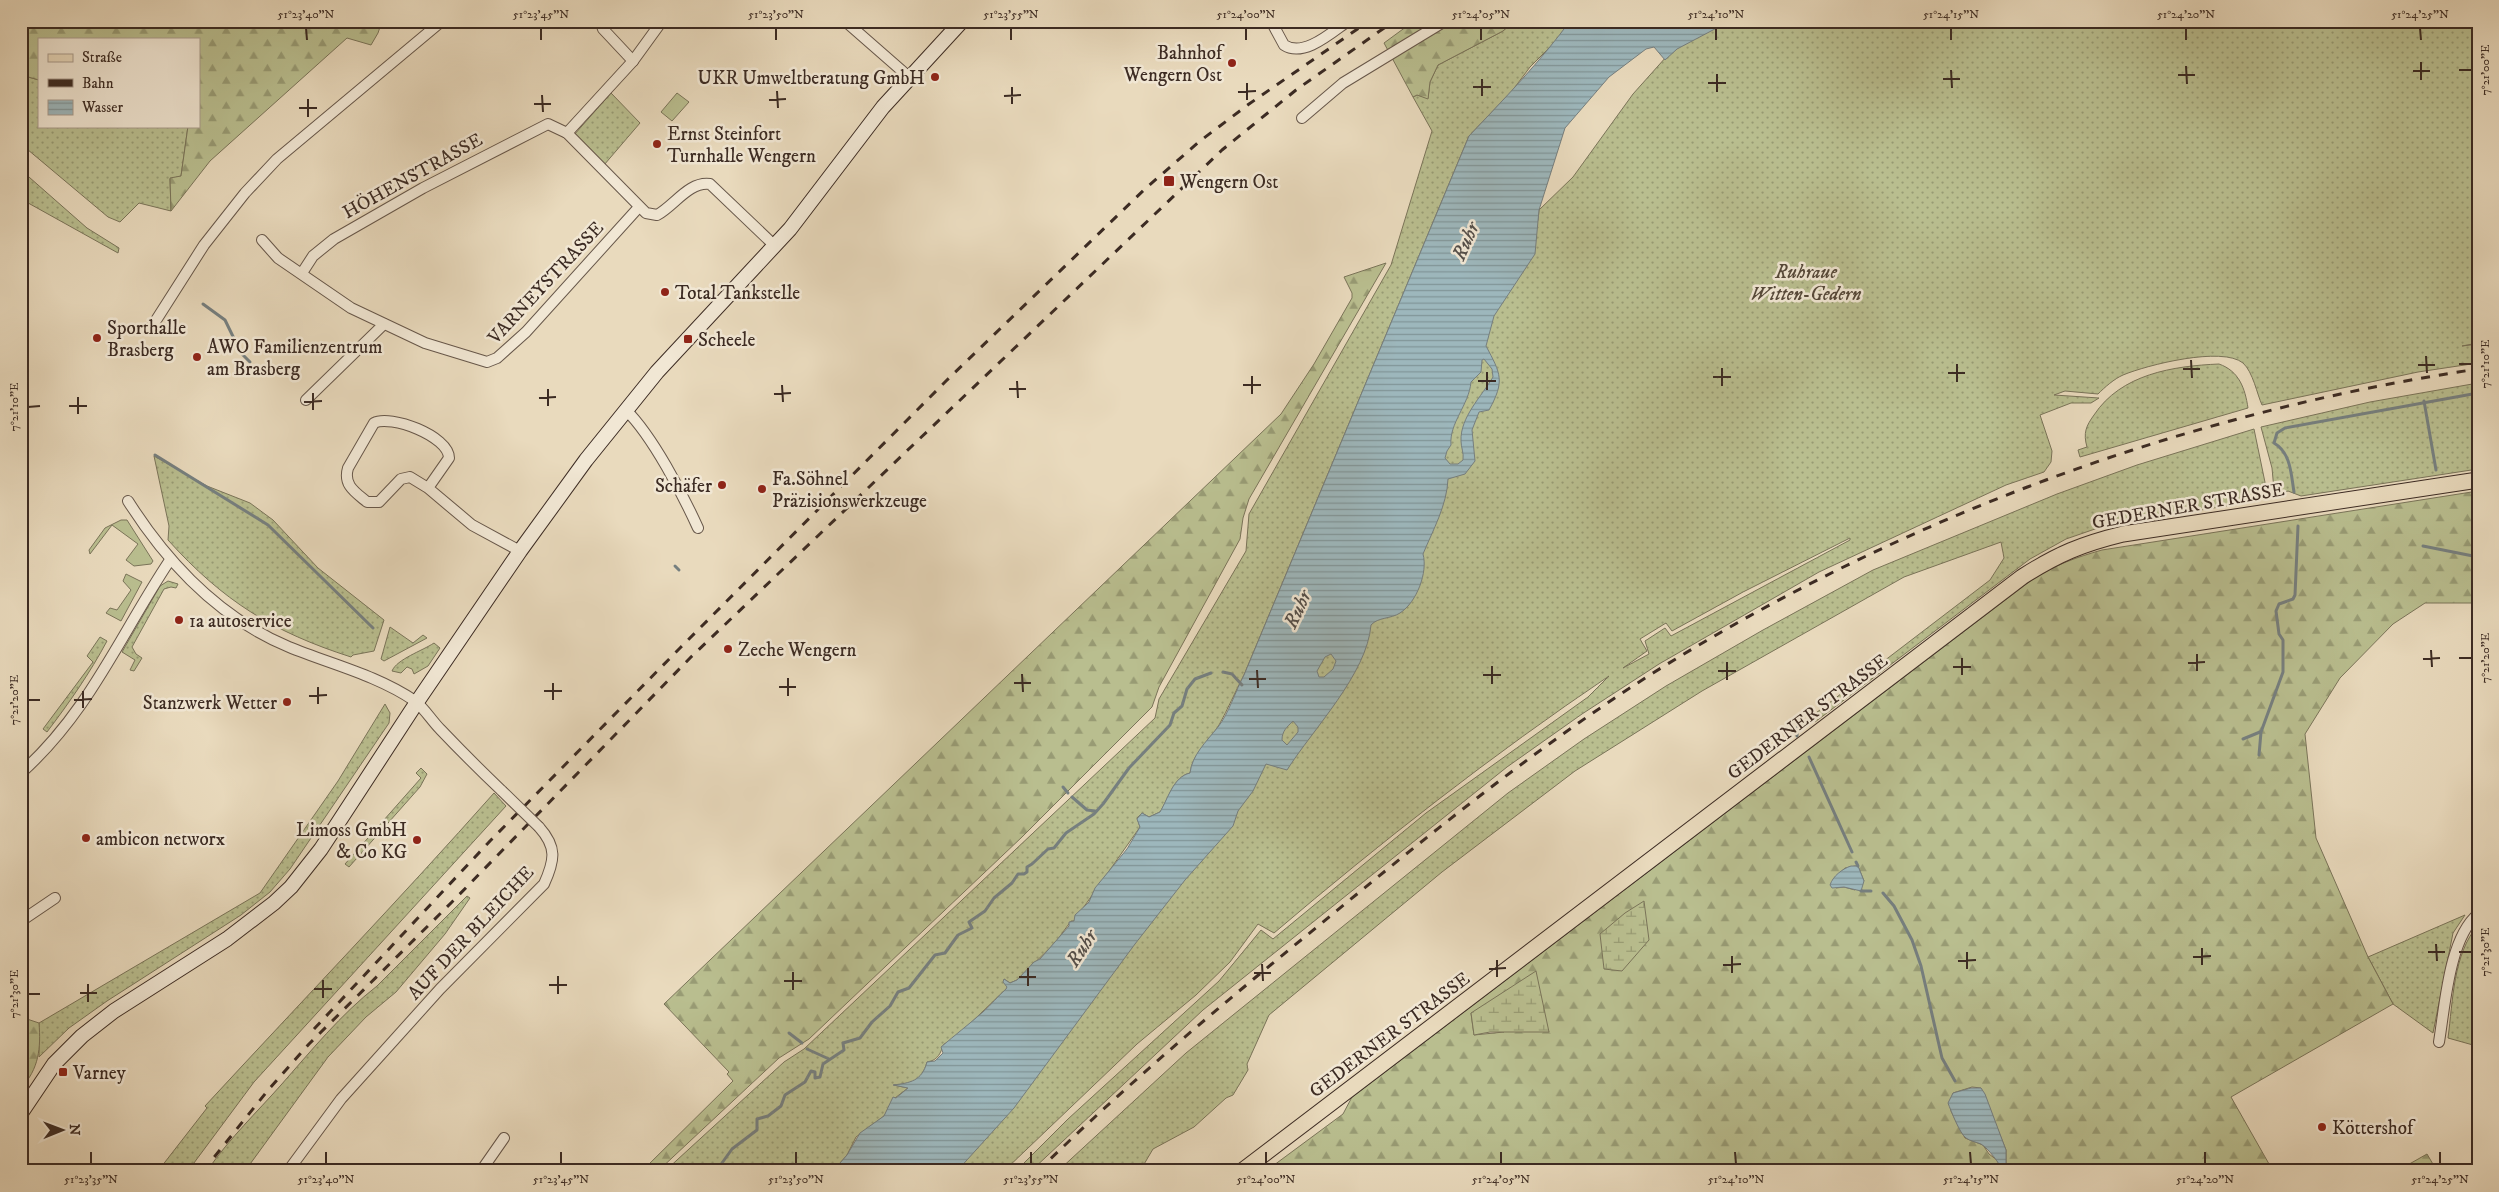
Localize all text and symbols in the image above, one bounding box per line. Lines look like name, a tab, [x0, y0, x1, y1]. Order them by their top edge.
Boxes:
text: 51°23'40"N	[278, 7, 335, 22]
text: 51°23'45"N	[513, 7, 569, 22]
text: 51°23'50"N	[748, 7, 804, 22]
text: 51°23'55"N	[983, 7, 1039, 22]
text: 51°24'00"N	[1217, 7, 1276, 22]
text: 51°24'05"N	[1452, 7, 1510, 22]
text: 51°24'10"N	[1688, 7, 1745, 22]
text: 51°24'15"N	[1923, 7, 1979, 22]
text: 51°24'20"N	[2157, 7, 2215, 22]
text: 51°24'25"N	[2391, 7, 2449, 22]
legend	[38, 38, 200, 128]
place label: Bahnhof Wengern Ost	[1123, 42, 1225, 87]
text: 7°21'00"E	[2478, 44, 2493, 95]
text: Straße	[82, 48, 122, 67]
marker: Bahnhof Wengern Ost	[1226, 57, 1238, 69]
place label: UKR Umweltberatung GmbH	[698, 67, 925, 90]
marker: UKR Umweltberatung GmbH	[929, 71, 941, 83]
text: Bahn	[82, 74, 114, 93]
text: Wasser	[81, 98, 123, 117]
place label: Ernst Steinfort Turnhalle Wengern	[667, 123, 816, 168]
street label: HÖHENSTRASSE	[338, 127, 487, 224]
marker: Ernst Steinfort Turnhalle Wengern	[651, 138, 663, 150]
place label: Wengern Ost	[1179, 171, 1278, 194]
marker: Wengern Ost	[1162, 174, 1176, 188]
street label: VARNEYSTRASSE	[483, 217, 609, 350]
water label: Ruhr	[1447, 217, 1487, 266]
park label: Ruhraue Witten-Gedern	[1751, 261, 1862, 306]
place label: Total Tankstelle	[675, 282, 800, 305]
marker: Total Tankstelle	[659, 286, 671, 298]
place label: Sporthalle Brasberg	[107, 317, 186, 362]
place label: Scheele	[698, 329, 755, 352]
marker: Sporthalle Brasberg	[91, 332, 103, 344]
marker: Scheele	[682, 333, 694, 345]
place label: AWO Familienzentrum am Brasberg	[207, 336, 383, 381]
text: 7°21'10"E	[2478, 339, 2493, 388]
marker: AWO Familienzentrum am Brasberg	[191, 351, 203, 363]
text: 7°21'10"E	[7, 382, 22, 431]
place label: Fa.Söhnel Präzisionswerkzeuge	[772, 468, 927, 513]
place label: Schäfer	[655, 475, 712, 498]
street label: GEDERNER STRASSE	[2090, 478, 2286, 535]
marker: Schäfer	[716, 479, 728, 491]
marker: Fa.Söhnel Präzisionswerkzeuge	[756, 483, 768, 495]
water label: Ruhr	[1278, 585, 1319, 634]
place label: 1a autoservice	[189, 610, 292, 633]
marker: 1a autoservice	[173, 614, 185, 626]
text: 7°21'20"E	[2478, 632, 2493, 683]
place label: Zeche Wengern	[738, 639, 857, 662]
marker: Zeche Wengern	[722, 643, 734, 655]
street label: GEDERNER STRASSE	[1723, 649, 1893, 785]
text: 7°21'20"E	[7, 674, 22, 725]
place label: Stanzwerk Wetter	[143, 692, 277, 715]
marker: Stanzwerk Wetter	[281, 696, 293, 708]
place label: Limoss GmbH & Co KG	[296, 819, 407, 864]
place label: ambicon networx	[96, 828, 226, 851]
marker: ambicon networx	[80, 832, 92, 844]
marker: Limoss GmbH & Co KG	[411, 834, 423, 846]
street label: AUF DER BLEICHE	[403, 861, 539, 1005]
water label: Ruhr	[1061, 924, 1104, 973]
text: 7°21'30"E	[2478, 927, 2493, 976]
street label: GEDERNER STRASSE	[1305, 967, 1475, 1103]
text: 7°21'30"E	[7, 969, 22, 1018]
place label: Varney	[72, 1062, 127, 1085]
marker: Varney	[57, 1066, 69, 1078]
north arrow	[38, 1104, 88, 1154]
place label: Köttershof	[2332, 1117, 2416, 1140]
marker: Köttershof	[2316, 1121, 2328, 1133]
text: N	[65, 1124, 83, 1136]
text: 51°23'35"N	[64, 1172, 118, 1187]
text: 51°23'40"N	[298, 1172, 355, 1187]
text: 51°23'45"N	[533, 1172, 589, 1187]
text: 51°23'50"N	[768, 1172, 824, 1187]
text: 51°23'55"N	[1003, 1172, 1059, 1187]
text: 51°24'00"N	[1237, 1172, 1296, 1187]
text: 51°24'05"N	[1472, 1172, 1530, 1187]
text: 51°24'10"N	[1708, 1172, 1765, 1187]
text: 51°24'15"N	[1943, 1172, 1999, 1187]
text: 51°24'20"N	[2176, 1172, 2234, 1187]
text: 51°24'25"N	[2411, 1172, 2469, 1187]

